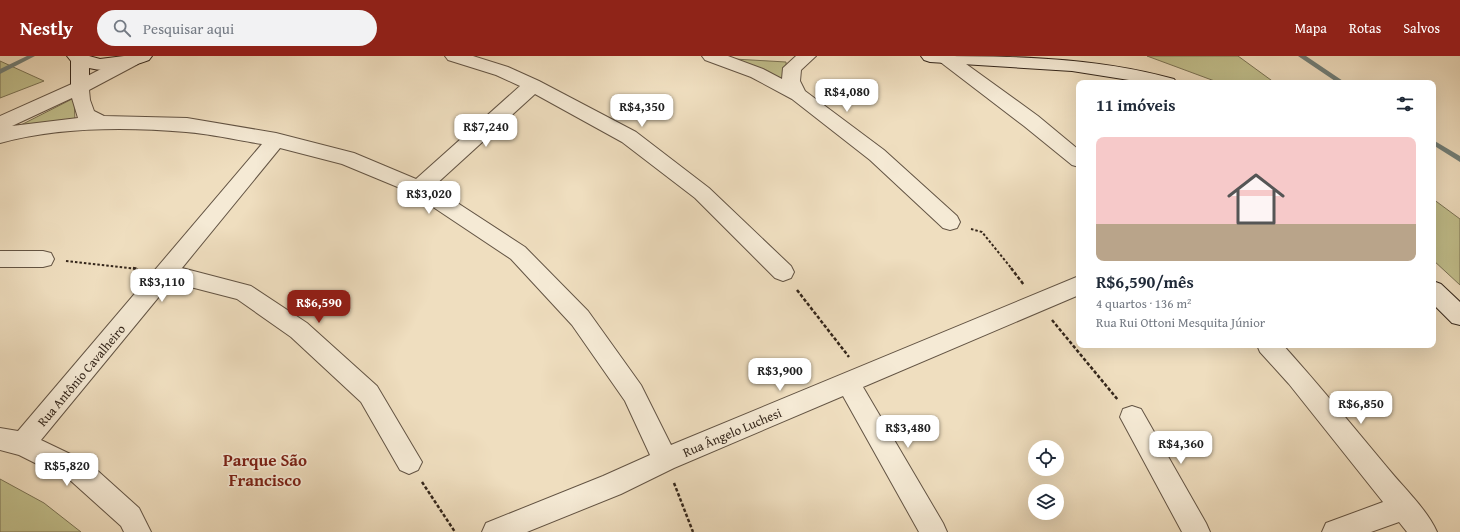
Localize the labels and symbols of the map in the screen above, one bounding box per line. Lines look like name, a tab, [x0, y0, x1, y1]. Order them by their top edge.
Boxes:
pin: R$4,080	[810, 79, 884, 113]
pin: R$4,350	[605, 94, 679, 128]
pin: R$7,240	[449, 114, 523, 148]
pin: R$3,020	[392, 181, 466, 215]
pin: R$3,110	[125, 269, 199, 303]
pin: R$6,590	[282, 290, 356, 324]
street label: Rua Antônio Cavalheiro	[33, 320, 130, 431]
pin: R$3,900	[743, 358, 817, 392]
pin: R$6,850	[1324, 391, 1398, 425]
street label: Rua Ângelo Luchesi	[680, 403, 785, 462]
pin: R$3,480	[871, 415, 945, 449]
pin: R$4,360	[1144, 431, 1218, 465]
district label: Parque São Francisco	[223, 447, 307, 492]
pin: R$5,820	[30, 453, 104, 487]

